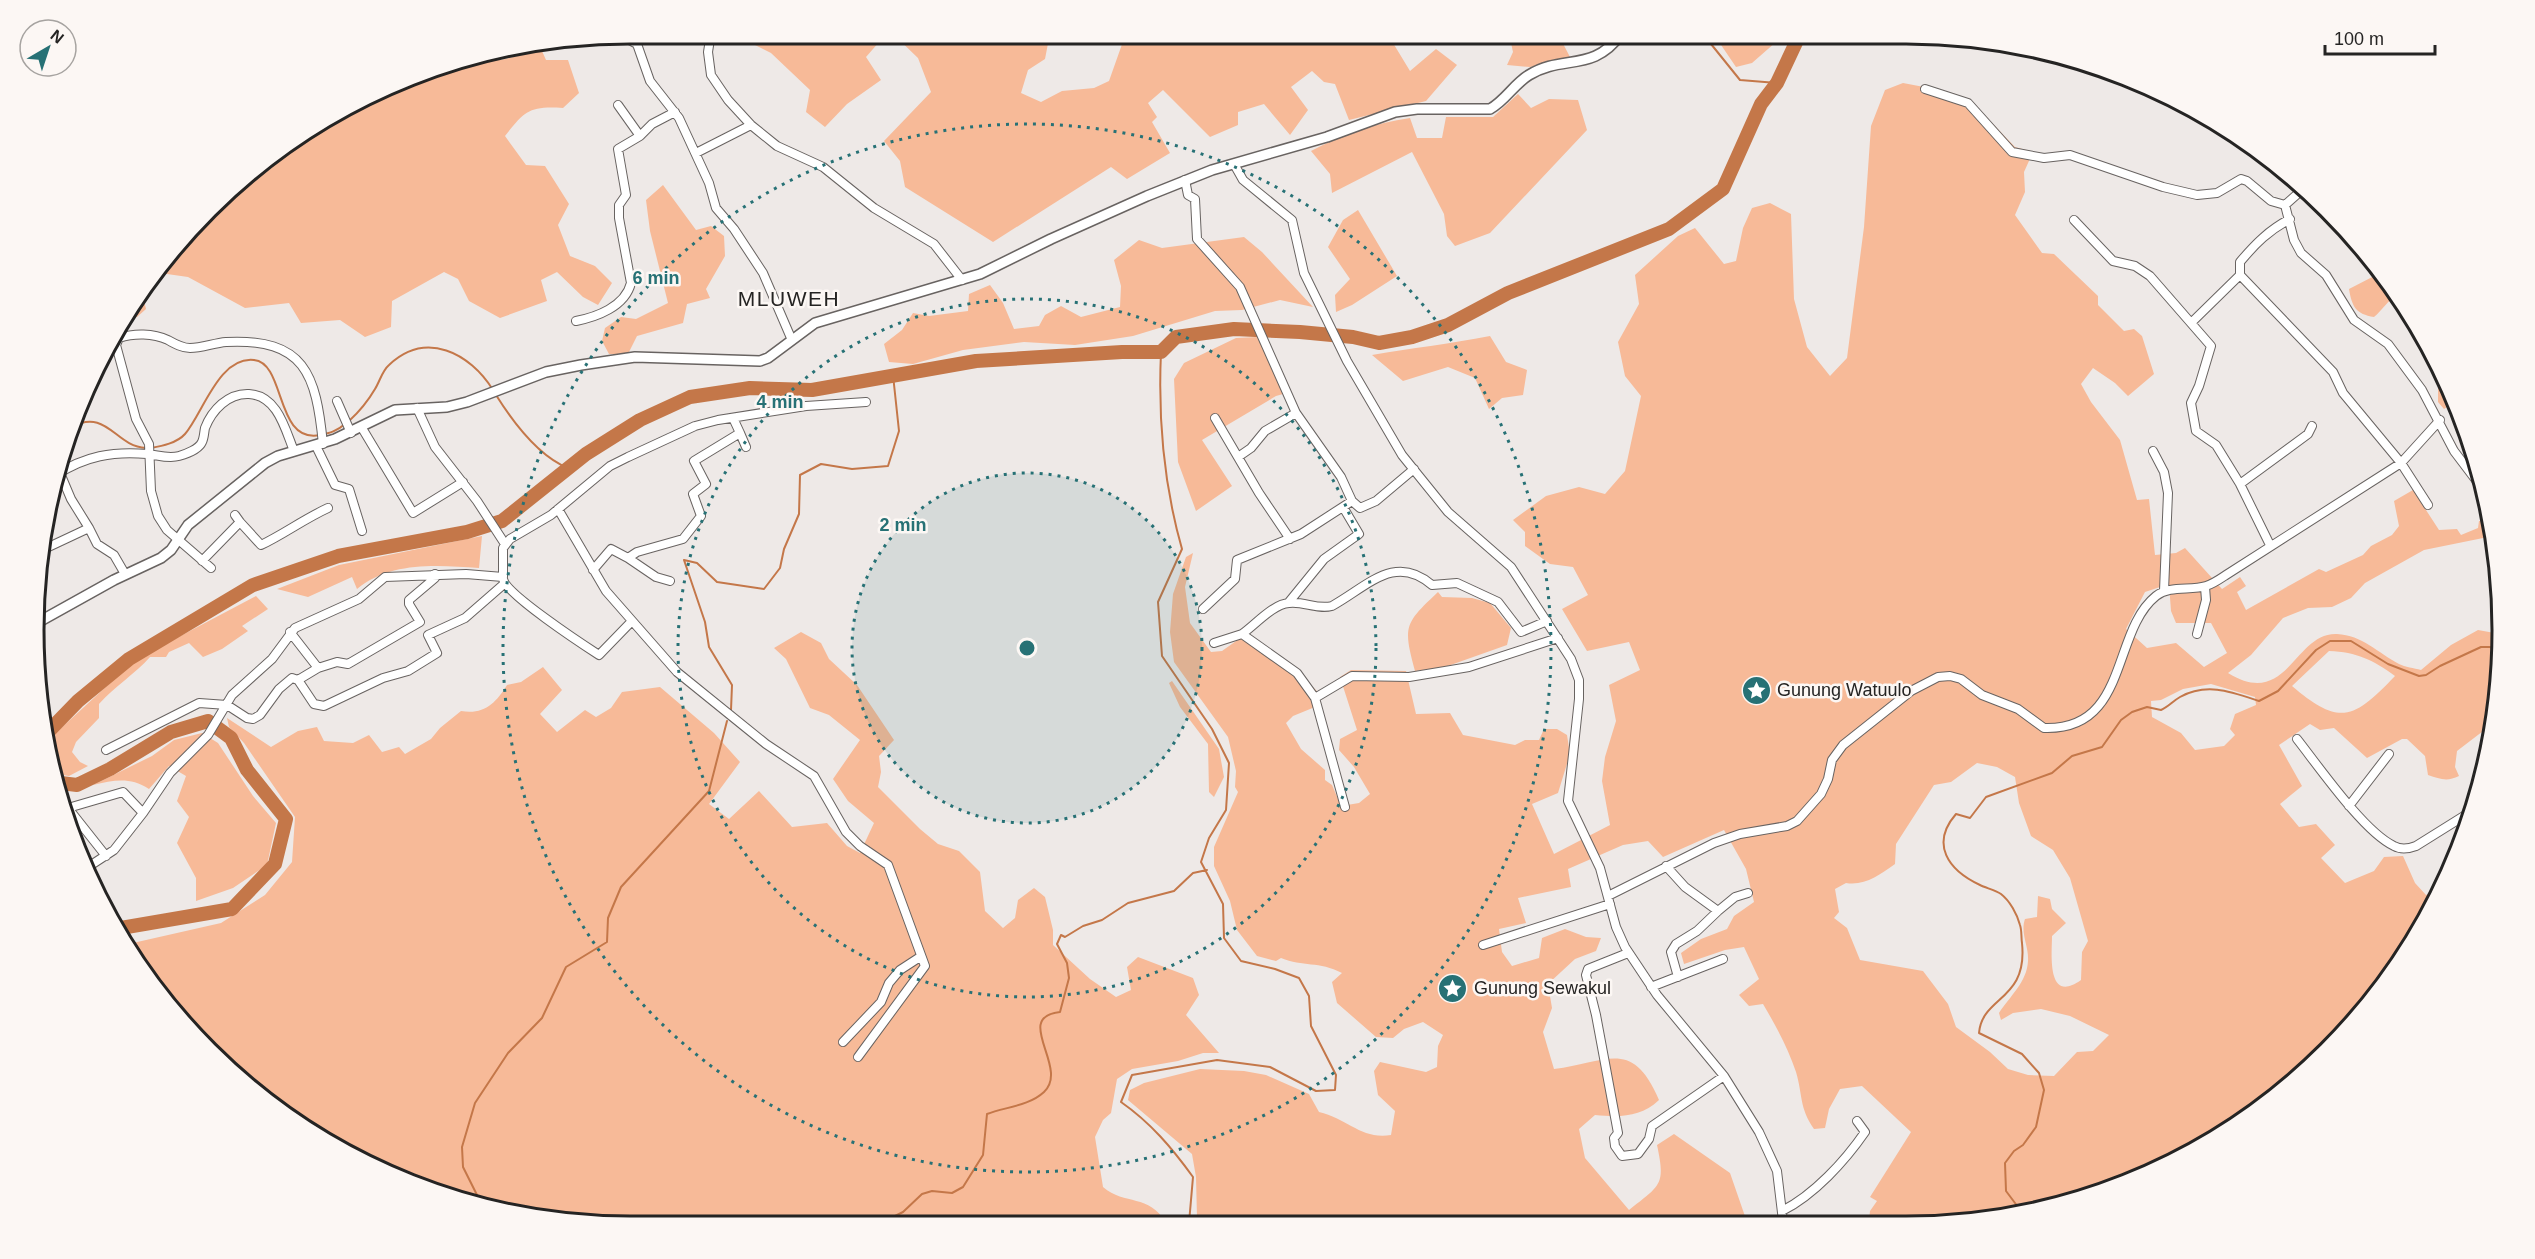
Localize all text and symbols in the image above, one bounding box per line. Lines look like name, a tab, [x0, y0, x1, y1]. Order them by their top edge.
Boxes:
north arrow	[18, 18, 78, 78]
scale bar	[2325, 18, 2434, 56]
text: N	[47, 26, 67, 47]
text: 100 m	[2334, 29, 2384, 49]
text: 6 min	[632, 268, 680, 288]
district label: MLUWEH	[738, 287, 840, 310]
text: 4 min	[756, 392, 804, 412]
text: 2 min	[879, 515, 927, 535]
centre of rings	[1017, 638, 1037, 658]
place icon: Gunung Watuulo	[1740, 674, 1772, 706]
place label: Gunung Watuulo	[1777, 680, 1911, 700]
place icon: Gunung Sewakul	[1437, 972, 1469, 1004]
place label: Gunung Sewakul	[1474, 978, 1611, 998]

